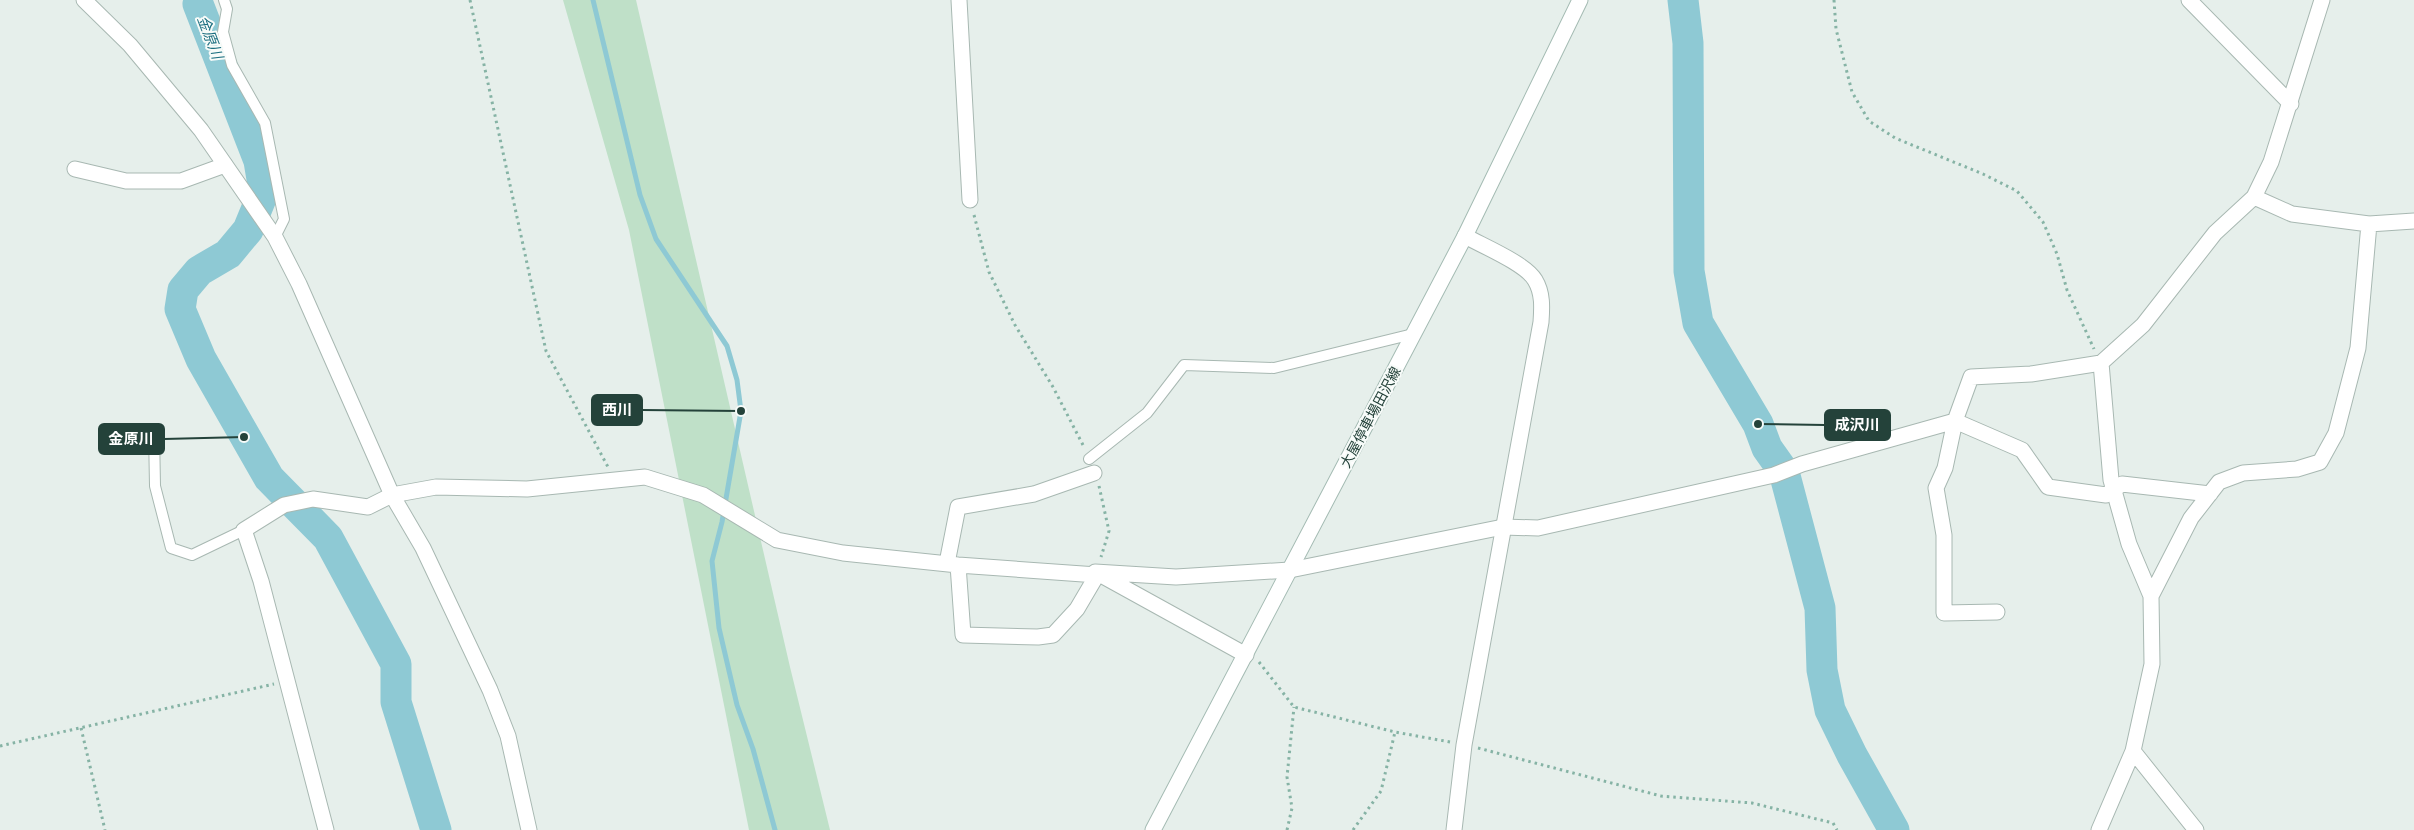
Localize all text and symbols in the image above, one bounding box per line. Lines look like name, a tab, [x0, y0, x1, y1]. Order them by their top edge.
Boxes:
water label: 金原川	[195, 13, 228, 63]
street label: 大屋停車場田沢線	[1336, 364, 1404, 470]
callout: 西川	[592, 395, 642, 425]
text: 西川	[602, 400, 632, 418]
callout: 成沢川	[1825, 410, 1890, 440]
text: 成沢川	[1834, 415, 1880, 433]
callout: 金原川	[99, 424, 164, 454]
text: 金原川	[108, 429, 154, 447]

